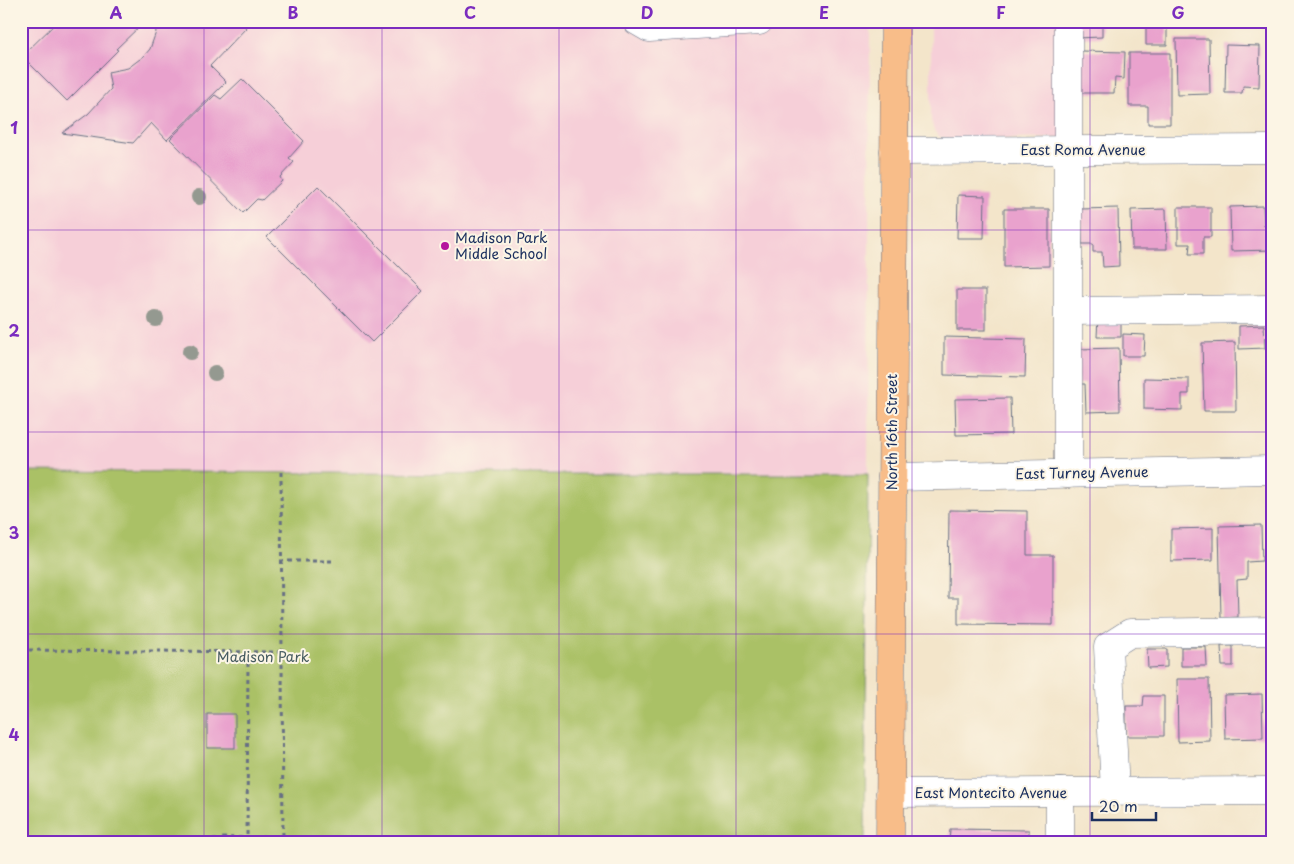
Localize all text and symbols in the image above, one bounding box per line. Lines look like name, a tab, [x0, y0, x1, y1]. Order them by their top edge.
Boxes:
text: A	[110, 0, 123, 24]
text: B	[288, 0, 299, 24]
text: C	[464, 0, 476, 24]
text: D	[641, 0, 653, 24]
text: E	[819, 0, 829, 24]
text: F	[996, 0, 1006, 24]
text: G	[1171, 0, 1185, 24]
text: 1	[10, 115, 18, 139]
street label: East Roma Avenue	[1020, 139, 1146, 160]
place label: Madison Park Middle School	[455, 227, 548, 264]
marker: Madison Park Middle School	[439, 240, 451, 252]
text: 2	[8, 318, 20, 342]
street label: North 16th Street	[881, 373, 902, 490]
street label: East Turney Avenue	[1015, 461, 1149, 484]
text: 3	[9, 520, 19, 544]
park label: Madison Park	[217, 646, 310, 667]
text: 4	[9, 722, 20, 746]
street label: East Montecito Avenue	[915, 782, 1068, 803]
scale bar	[1092, 789, 1155, 821]
text: 20 m	[1099, 794, 1138, 817]

